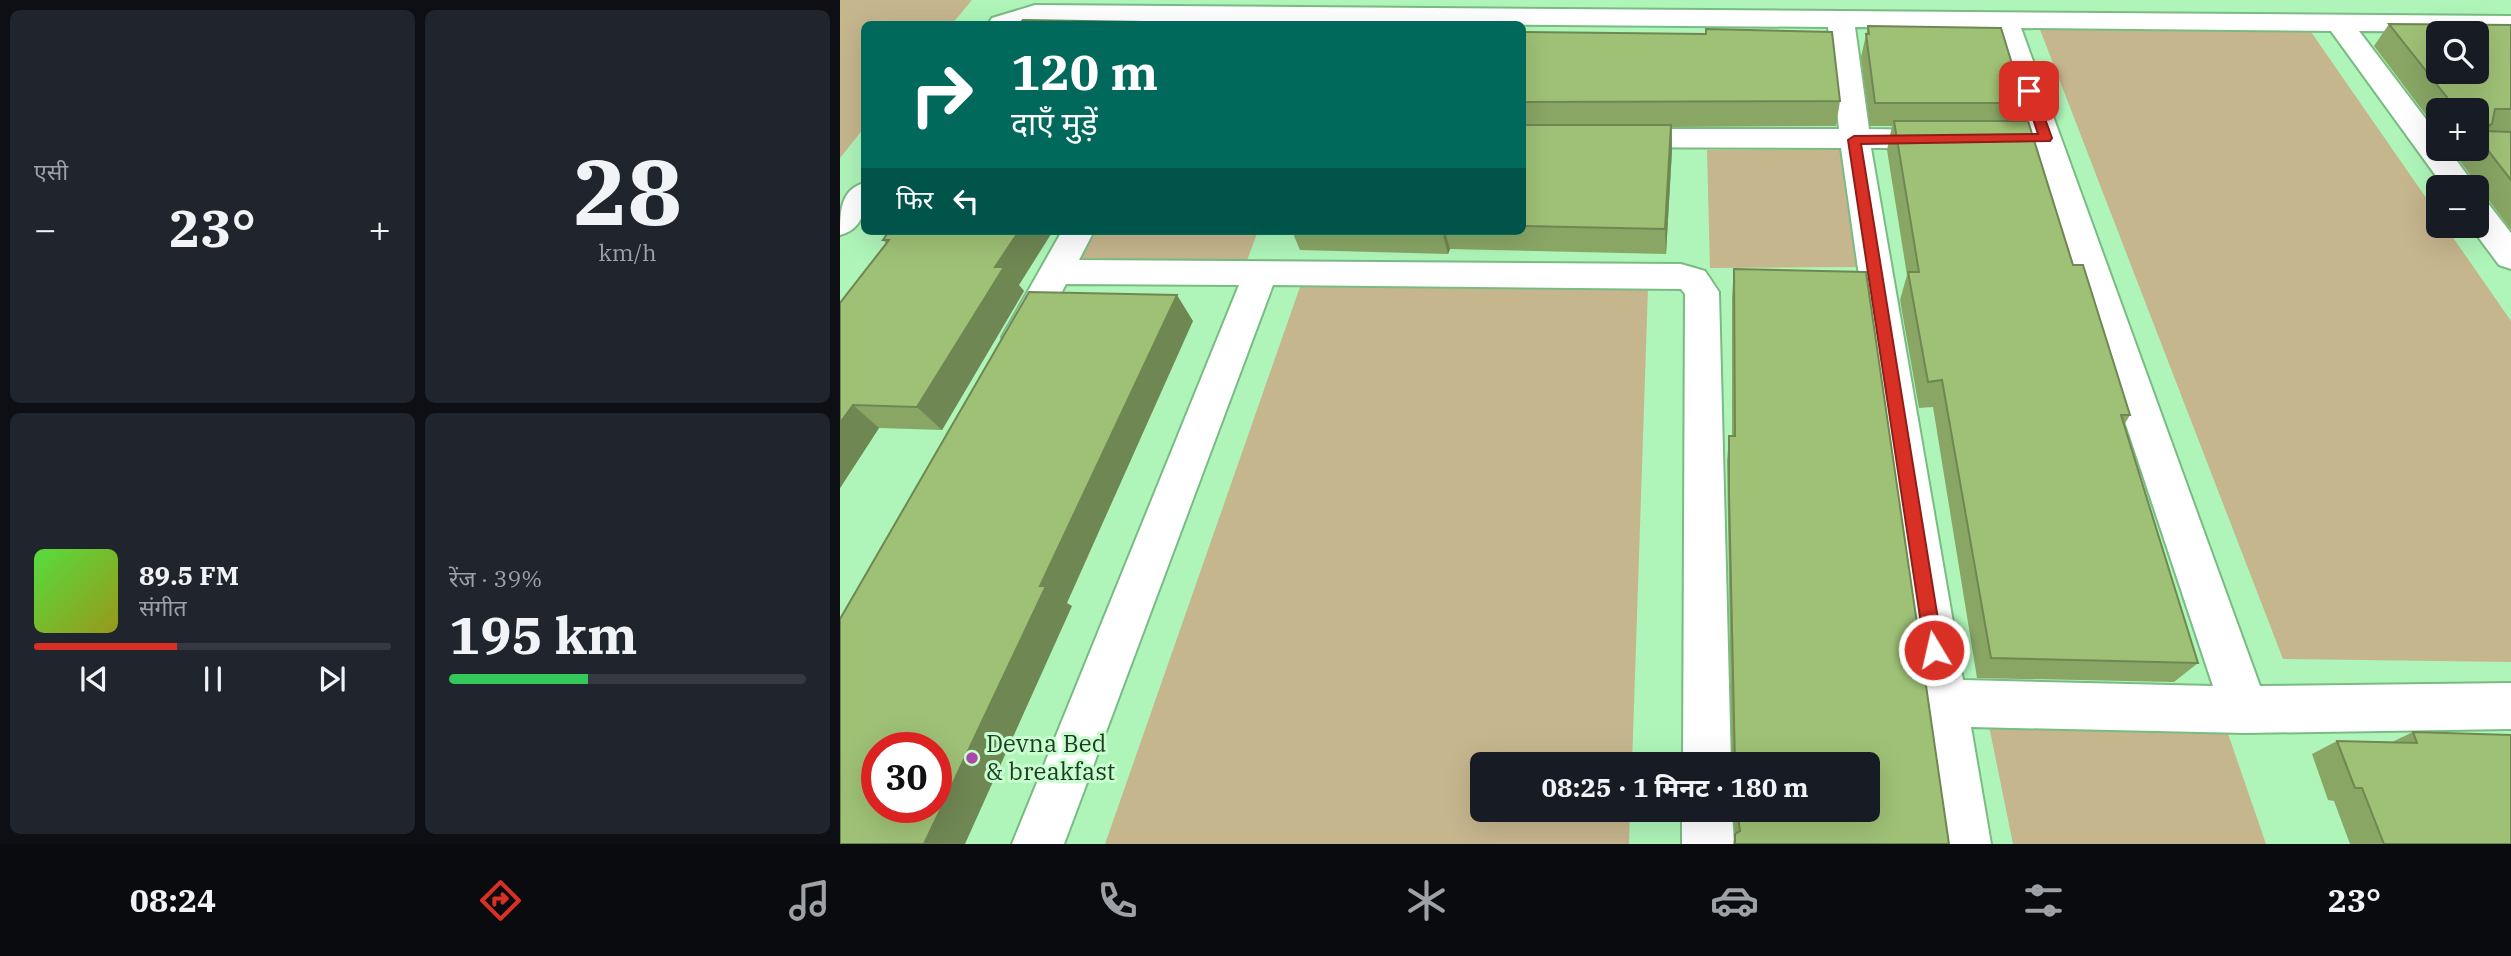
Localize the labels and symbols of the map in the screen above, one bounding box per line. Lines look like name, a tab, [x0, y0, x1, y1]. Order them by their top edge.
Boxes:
pin	[1999, 61, 2059, 121]
position arrow	[1897, 613, 1971, 687]
place label: Devna Bed & breakfast	[986, 727, 1115, 787]
speed limit sign: 30	[861, 732, 952, 823]
marker: Devna Bed & breakfast	[964, 750, 980, 766]

